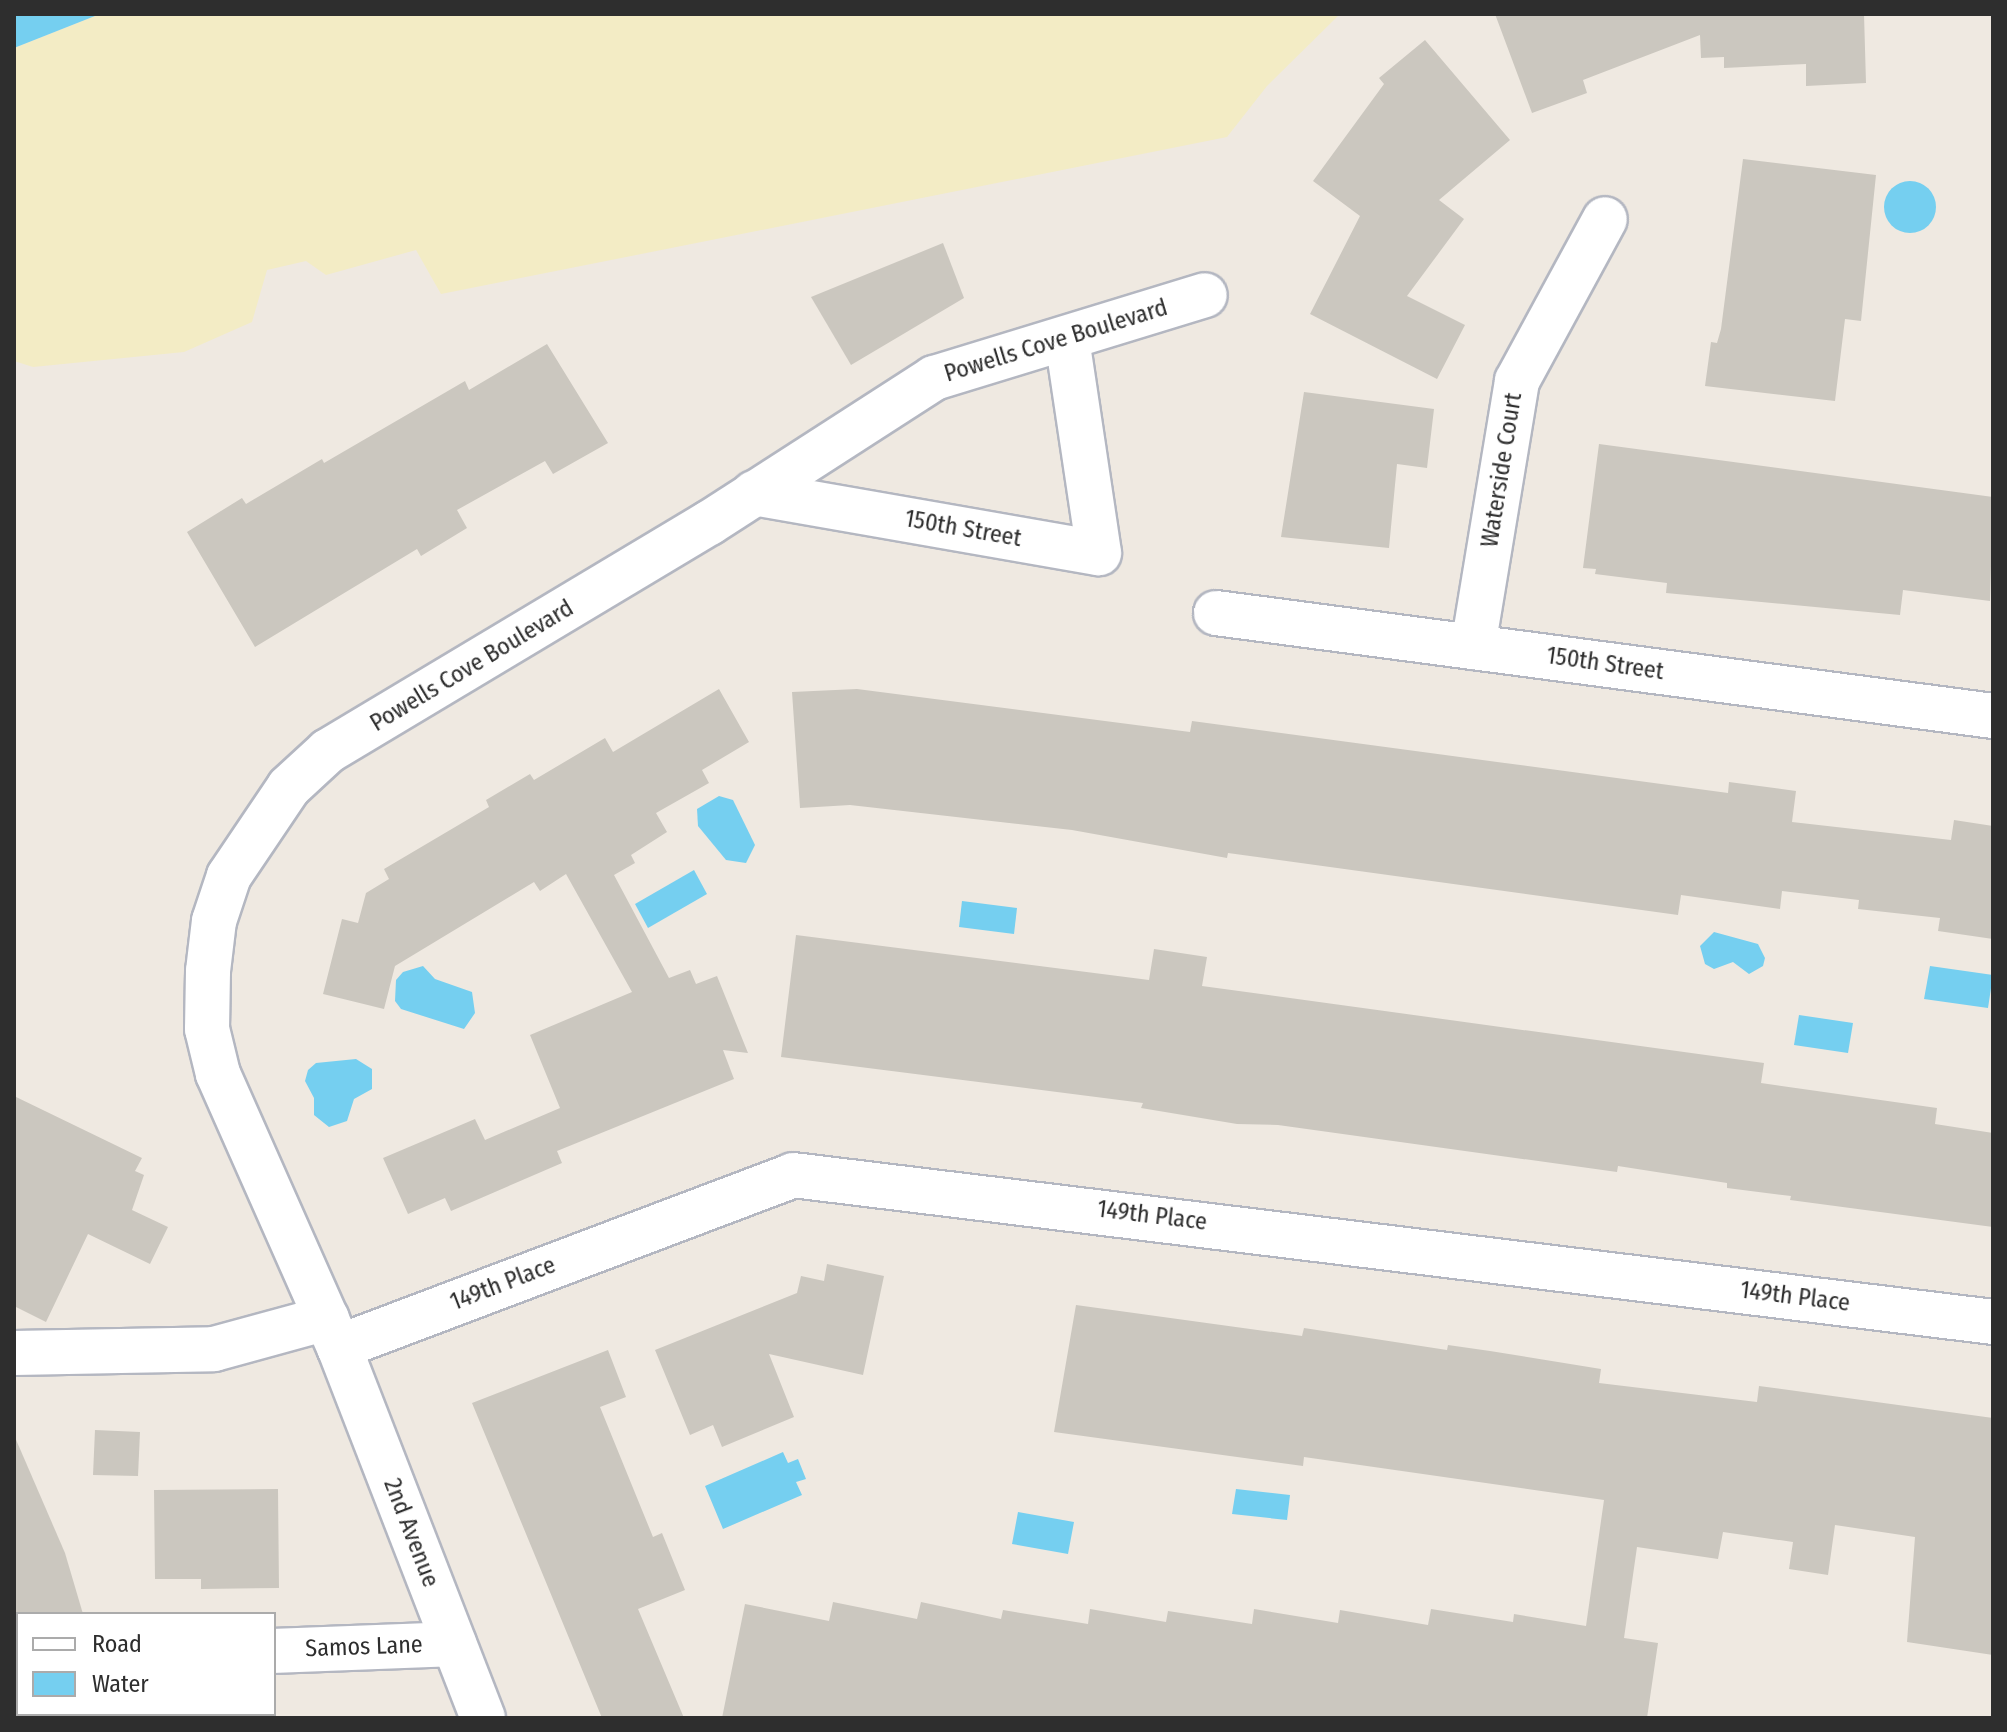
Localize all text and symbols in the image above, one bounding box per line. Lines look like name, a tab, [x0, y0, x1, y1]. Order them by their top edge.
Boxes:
street label: Powells Cove Boulevard	[941, 293, 1171, 389]
street label: Waterside Court	[1476, 391, 1528, 549]
street label: 150th Street	[902, 505, 1024, 553]
street label: Powells Cove Boulevard	[365, 594, 579, 738]
street label: 150th Street	[1545, 642, 1665, 686]
street label: 149th Place	[1096, 1195, 1208, 1237]
street label: 149th Place	[446, 1251, 560, 1317]
street label: 149th Place	[1739, 1276, 1851, 1318]
street label: 2nd Avenue	[377, 1475, 445, 1591]
legend	[16, 1612, 276, 1716]
text: Road	[92, 1630, 142, 1658]
street label: Samos Lane	[305, 1631, 423, 1663]
text: Water	[92, 1670, 149, 1698]

